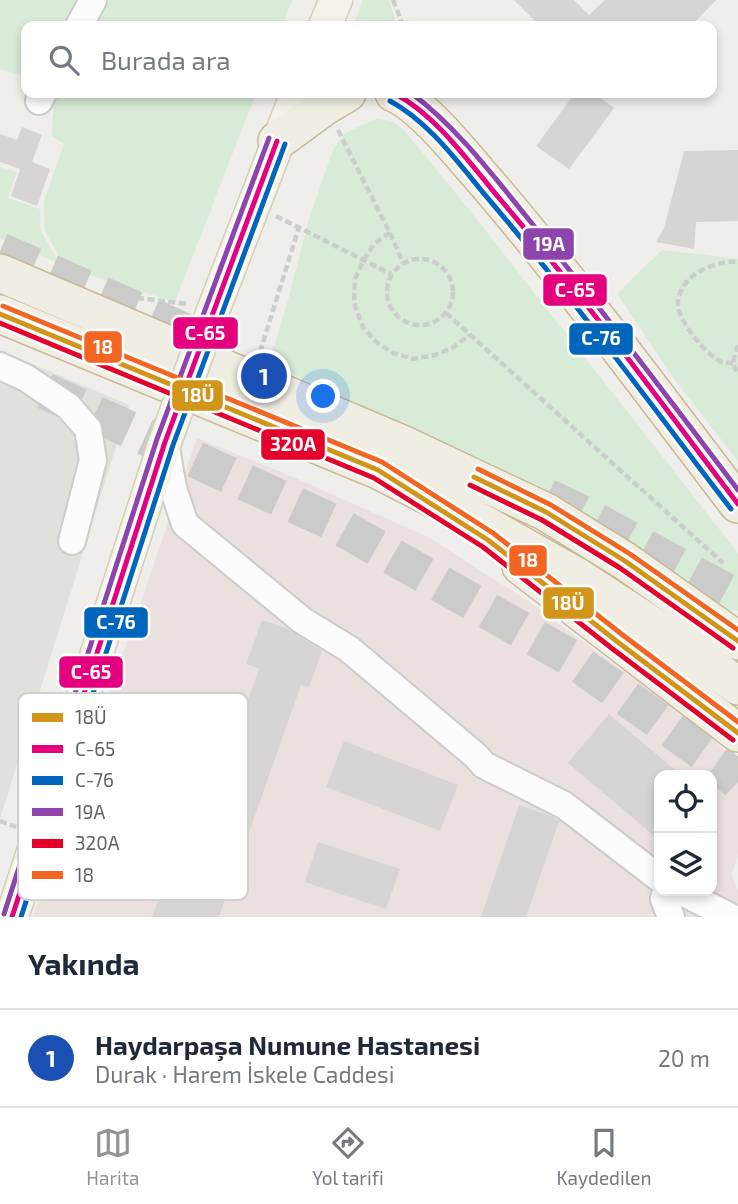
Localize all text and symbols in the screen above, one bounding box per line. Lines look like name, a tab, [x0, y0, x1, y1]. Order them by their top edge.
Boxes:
search box	[21, 21, 717, 98]
icon: search	[45, 41, 83, 79]
text: Burada ara	[101, 44, 231, 75]
line badge: 19A	[522, 227, 575, 261]
text: 19A	[533, 232, 566, 255]
line badge: C-65	[542, 273, 608, 307]
text: C-65	[555, 278, 595, 301]
line badge: C-65	[172, 316, 239, 350]
text: C-65	[185, 321, 225, 344]
line badge: C-76	[568, 322, 634, 356]
text: C-76	[581, 326, 621, 349]
line badge: 18	[83, 330, 123, 364]
text: 18	[93, 335, 113, 358]
pin: 1	[241, 350, 287, 402]
line badge: 18Ü	[171, 379, 224, 412]
your location	[306, 379, 340, 413]
text: 18Ü	[181, 383, 215, 406]
line badge: 320A	[260, 428, 326, 461]
text: 320A	[270, 432, 317, 455]
line badge: 18	[508, 544, 548, 577]
text: 18	[518, 548, 538, 571]
line badge: 18Ü	[542, 586, 595, 620]
text: 18Ü	[551, 591, 585, 614]
line badge: C-76	[83, 606, 149, 639]
text: C-76	[96, 610, 136, 633]
line badge: C-65	[58, 655, 124, 689]
text: C-65	[71, 660, 111, 683]
legend	[18, 693, 248, 900]
text: 18Ü	[75, 705, 107, 728]
text: C-65	[75, 737, 115, 760]
text: C-76	[75, 768, 114, 791]
map controls	[654, 770, 717, 896]
button: locate	[654, 770, 717, 833]
text: 19A	[75, 800, 105, 823]
text: 320A	[75, 831, 120, 854]
button: layers	[654, 833, 717, 896]
text: 18	[75, 863, 94, 886]
text: Yakında	[28, 945, 140, 981]
text: Haydarpaşa Numune Hastanesi	[95, 1029, 480, 1060]
text: 1	[46, 1044, 56, 1072]
text: 20 m	[658, 1044, 710, 1072]
text: Durak · Harem İskele Caddesi	[95, 1060, 395, 1088]
tab: Harita	[86, 1124, 140, 1189]
tab: Yol tarifi	[312, 1124, 384, 1189]
tab: Kaydedilen	[556, 1124, 652, 1189]

